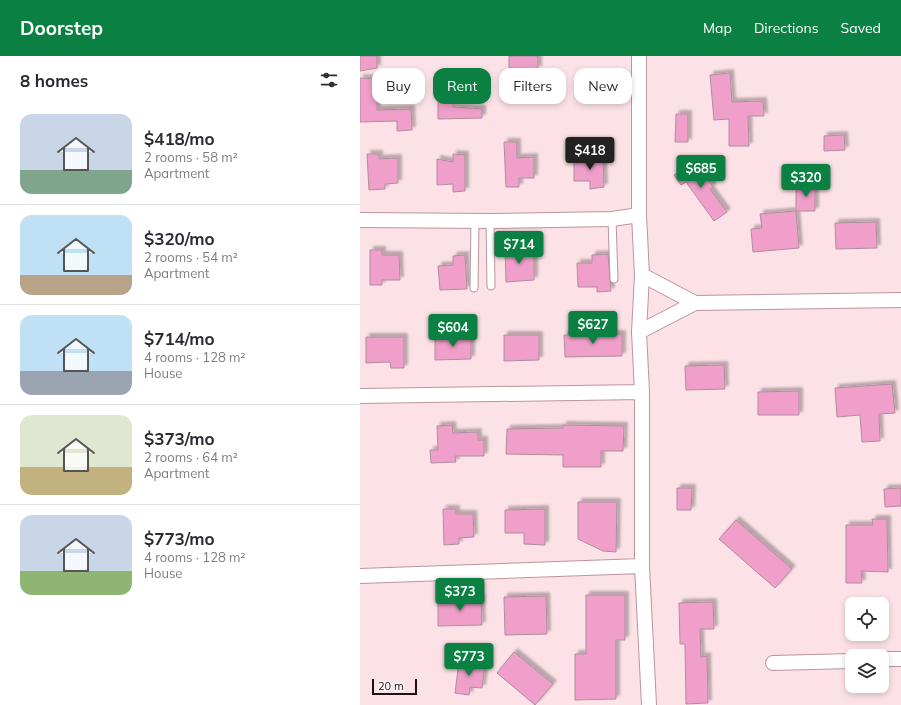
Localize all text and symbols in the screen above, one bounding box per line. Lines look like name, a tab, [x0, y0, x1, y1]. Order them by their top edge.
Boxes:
text: Doorstep	[20, 16, 103, 40]
text: Map	[703, 19, 732, 37]
text: Directions	[754, 19, 819, 37]
text: Saved	[841, 19, 881, 37]
chip: Buy	[372, 68, 425, 104]
chip: Rent	[433, 68, 491, 104]
chip: Filters	[499, 68, 566, 104]
chip: New	[574, 68, 632, 104]
icon: filters	[318, 69, 340, 91]
text: 8 homes	[20, 70, 88, 91]
text: $418/mo	[144, 128, 215, 149]
icon: home	[52, 130, 100, 178]
pin: $418	[566, 137, 614, 171]
text: $418	[574, 142, 606, 158]
text: 2 rooms · 58 m²	[144, 149, 238, 165]
pin: $685	[677, 155, 725, 189]
text: $685	[685, 160, 717, 176]
pin: $320	[782, 164, 830, 198]
text: Apartment	[144, 165, 209, 181]
text: $320	[790, 169, 822, 185]
text: $320/mo	[144, 228, 215, 249]
icon: home	[52, 231, 100, 279]
pin: $714	[495, 231, 543, 265]
text: $714	[503, 236, 535, 252]
text: 2 rooms · 54 m²	[144, 249, 238, 265]
text: Apartment	[144, 265, 209, 281]
pin: $627	[569, 311, 617, 345]
pin: $604	[429, 314, 477, 348]
text: $627	[577, 316, 609, 332]
text: $604	[437, 319, 469, 335]
text: $714/mo	[144, 328, 215, 349]
icon: home	[52, 331, 100, 379]
text: 4 rooms · 128 m²	[144, 349, 245, 365]
text: House	[144, 365, 182, 381]
text: $373/mo	[144, 428, 215, 449]
icon: home	[52, 431, 100, 479]
text: 2 rooms · 64 m²	[144, 449, 238, 465]
text: Apartment	[144, 465, 209, 481]
text: $773/mo	[144, 528, 215, 549]
icon: home	[52, 531, 100, 579]
text: 4 rooms · 128 m²	[144, 549, 245, 565]
text: House	[144, 565, 182, 581]
pin: $373	[436, 578, 484, 612]
text: $373	[444, 583, 476, 599]
map controls	[845, 597, 889, 693]
button: locate	[845, 597, 889, 641]
pin: $773	[445, 643, 493, 677]
text: $773	[453, 648, 485, 664]
button: layers	[845, 649, 889, 693]
scale bar	[372, 677, 417, 696]
text: 20 m	[378, 679, 404, 693]

